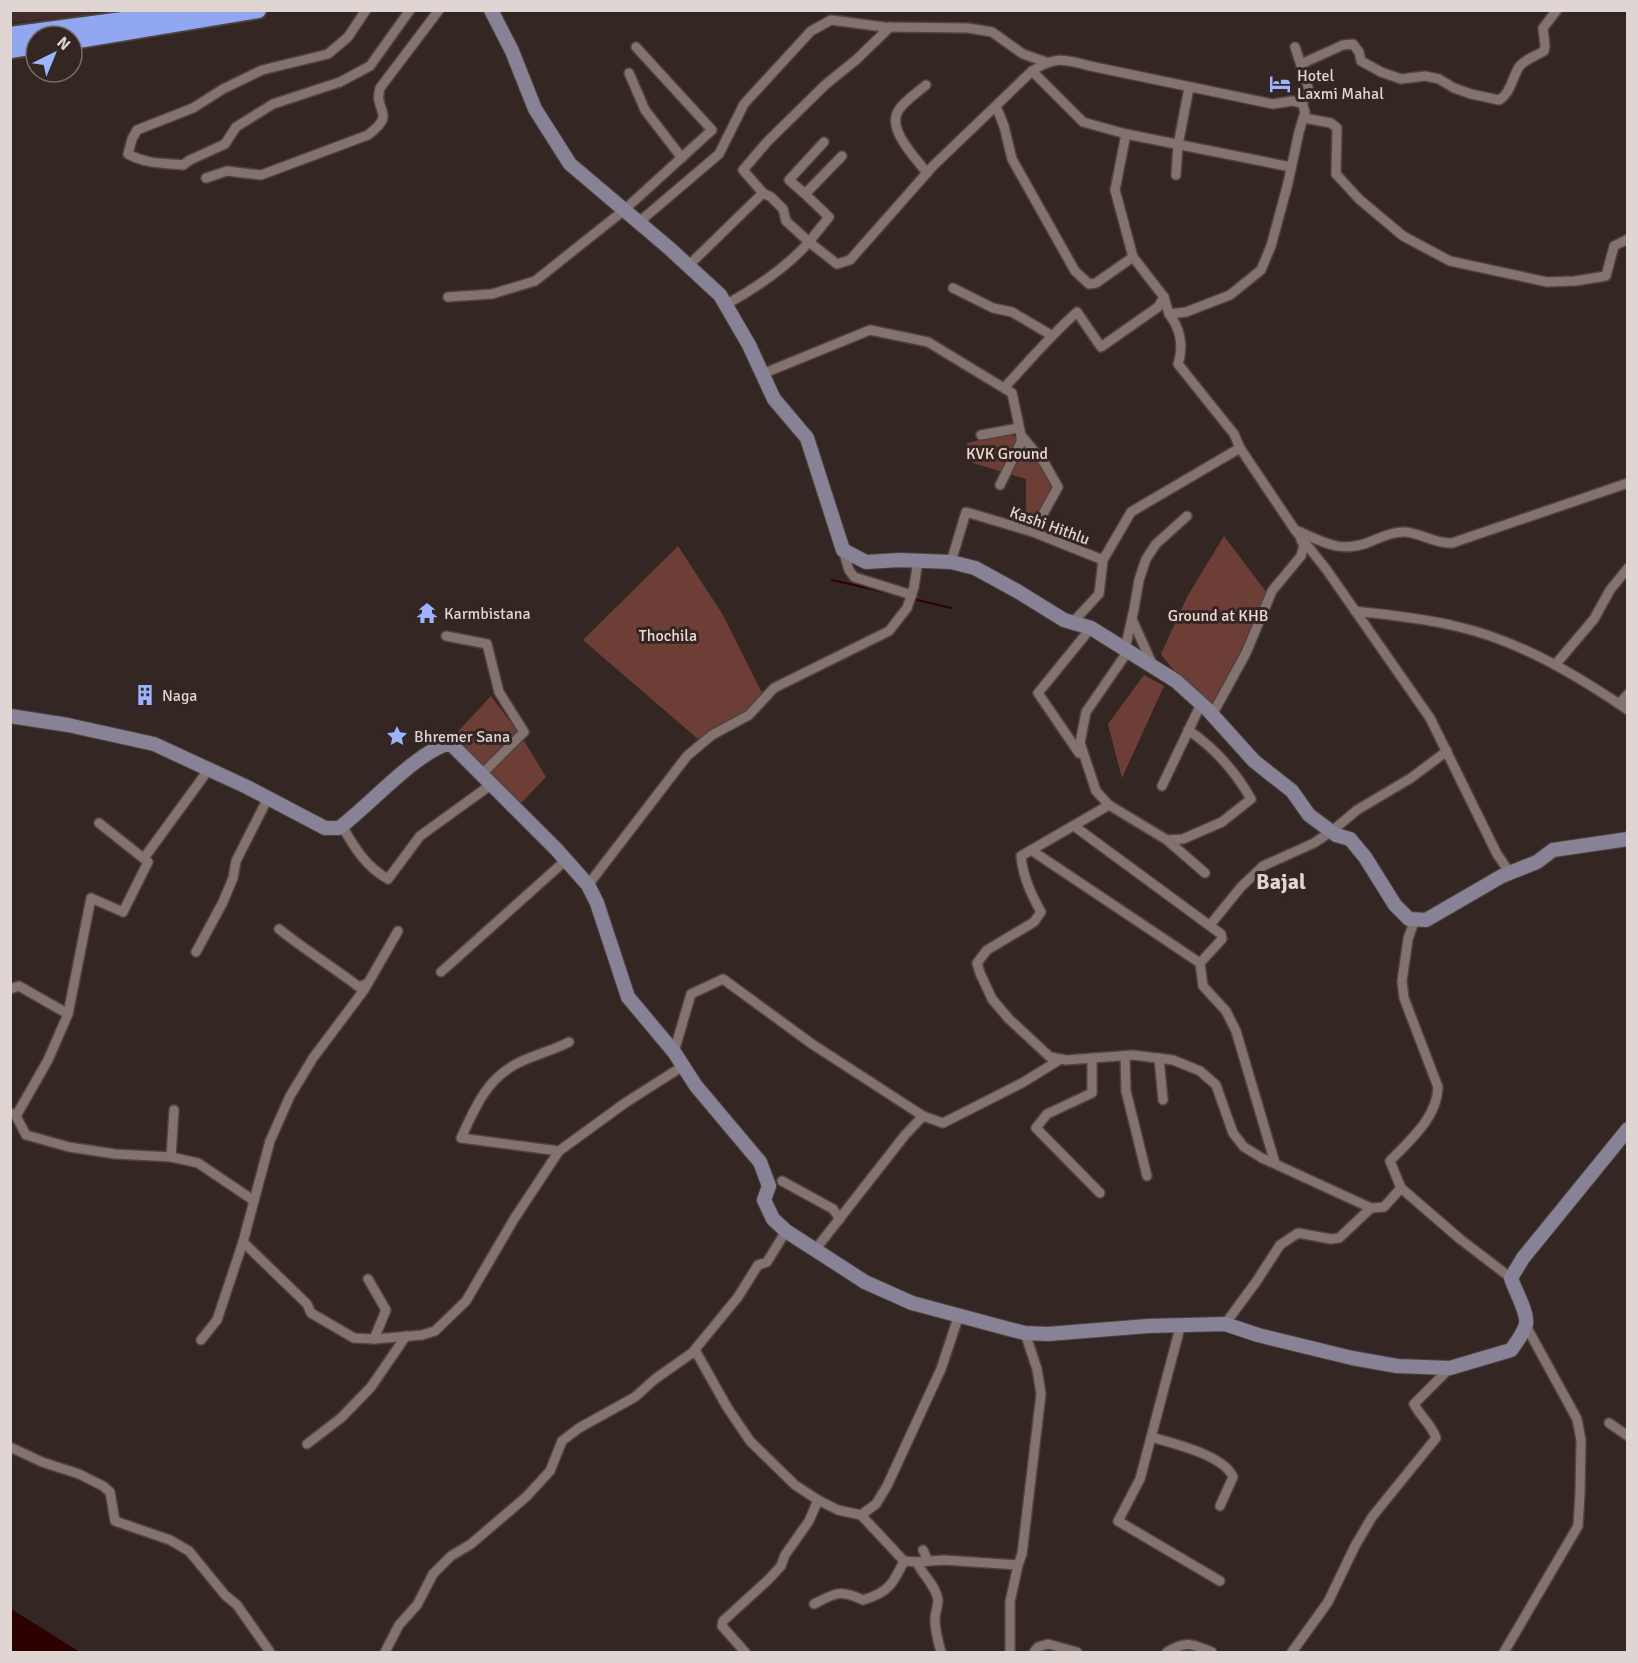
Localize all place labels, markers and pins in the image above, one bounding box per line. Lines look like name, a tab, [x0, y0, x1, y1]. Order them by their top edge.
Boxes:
place label: Hotel Laxmi Mahal	[1297, 66, 1384, 104]
hotel icon: Hotel Laxmi Mahal	[1268, 72, 1292, 96]
temple icon: Karmbistana	[415, 601, 439, 625]
place label: Karmbistana	[444, 604, 531, 624]
building icon: Naga	[133, 683, 157, 707]
place label: Naga	[162, 686, 197, 706]
place icon: Bhremer Sana	[385, 724, 409, 748]
place label: Bhremer Sana	[414, 727, 510, 747]

